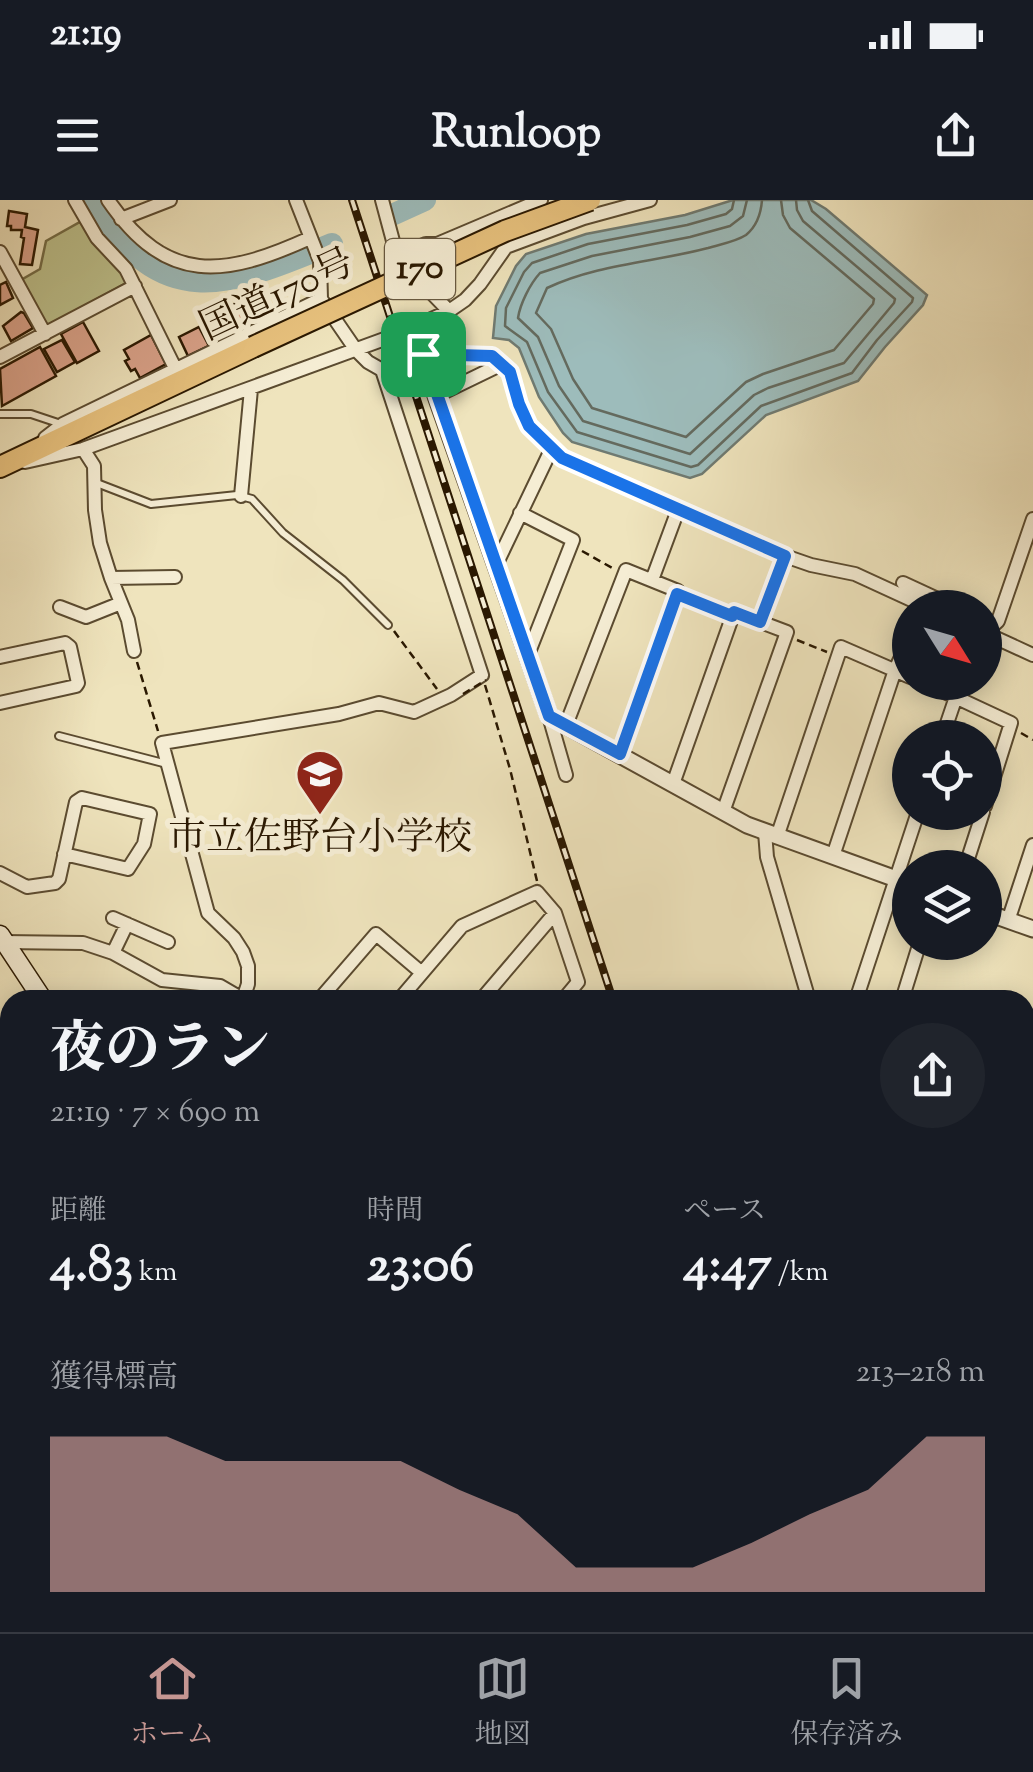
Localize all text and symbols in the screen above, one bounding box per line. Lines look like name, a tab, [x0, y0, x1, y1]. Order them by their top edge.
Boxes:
text: 21:19	[50, 8, 122, 62]
text: Runloop	[432, 103, 601, 168]
icon: menu	[50, 108, 105, 163]
icon: share	[928, 108, 983, 163]
street label: 国道170号	[192, 238, 364, 356]
road number: 170	[385, 239, 455, 299]
pin	[381, 312, 466, 397]
icon: arrive	[396, 327, 451, 382]
north arrow	[892, 590, 1002, 700]
map controls	[892, 590, 1002, 960]
button: locate	[892, 720, 1002, 830]
school or university icon: 市立佐野台小学校	[294, 748, 346, 816]
place label: 市立佐野台小学校	[168, 813, 472, 867]
button: layers	[892, 850, 1002, 960]
text: 夜のラン	[50, 1013, 270, 1092]
button: share	[880, 1023, 985, 1128]
text: 21:19 · 7 × 690 m	[50, 1090, 260, 1136]
text: 距離	[50, 1192, 106, 1232]
text: 時間	[367, 1192, 423, 1232]
text: ペース	[683, 1192, 766, 1232]
text: 4.83	[50, 1232, 133, 1304]
text: 23:06	[367, 1232, 474, 1304]
text: 4:47	[683, 1232, 772, 1304]
text: km	[133, 1253, 177, 1293]
text: /km	[772, 1253, 828, 1293]
text: 213–218 m	[856, 1350, 985, 1396]
text: 獲得標高	[50, 1356, 178, 1402]
tab: ホーム	[130, 1651, 214, 1756]
tab: 地図	[474, 1651, 531, 1756]
tab: 保存済み	[791, 1651, 903, 1756]

